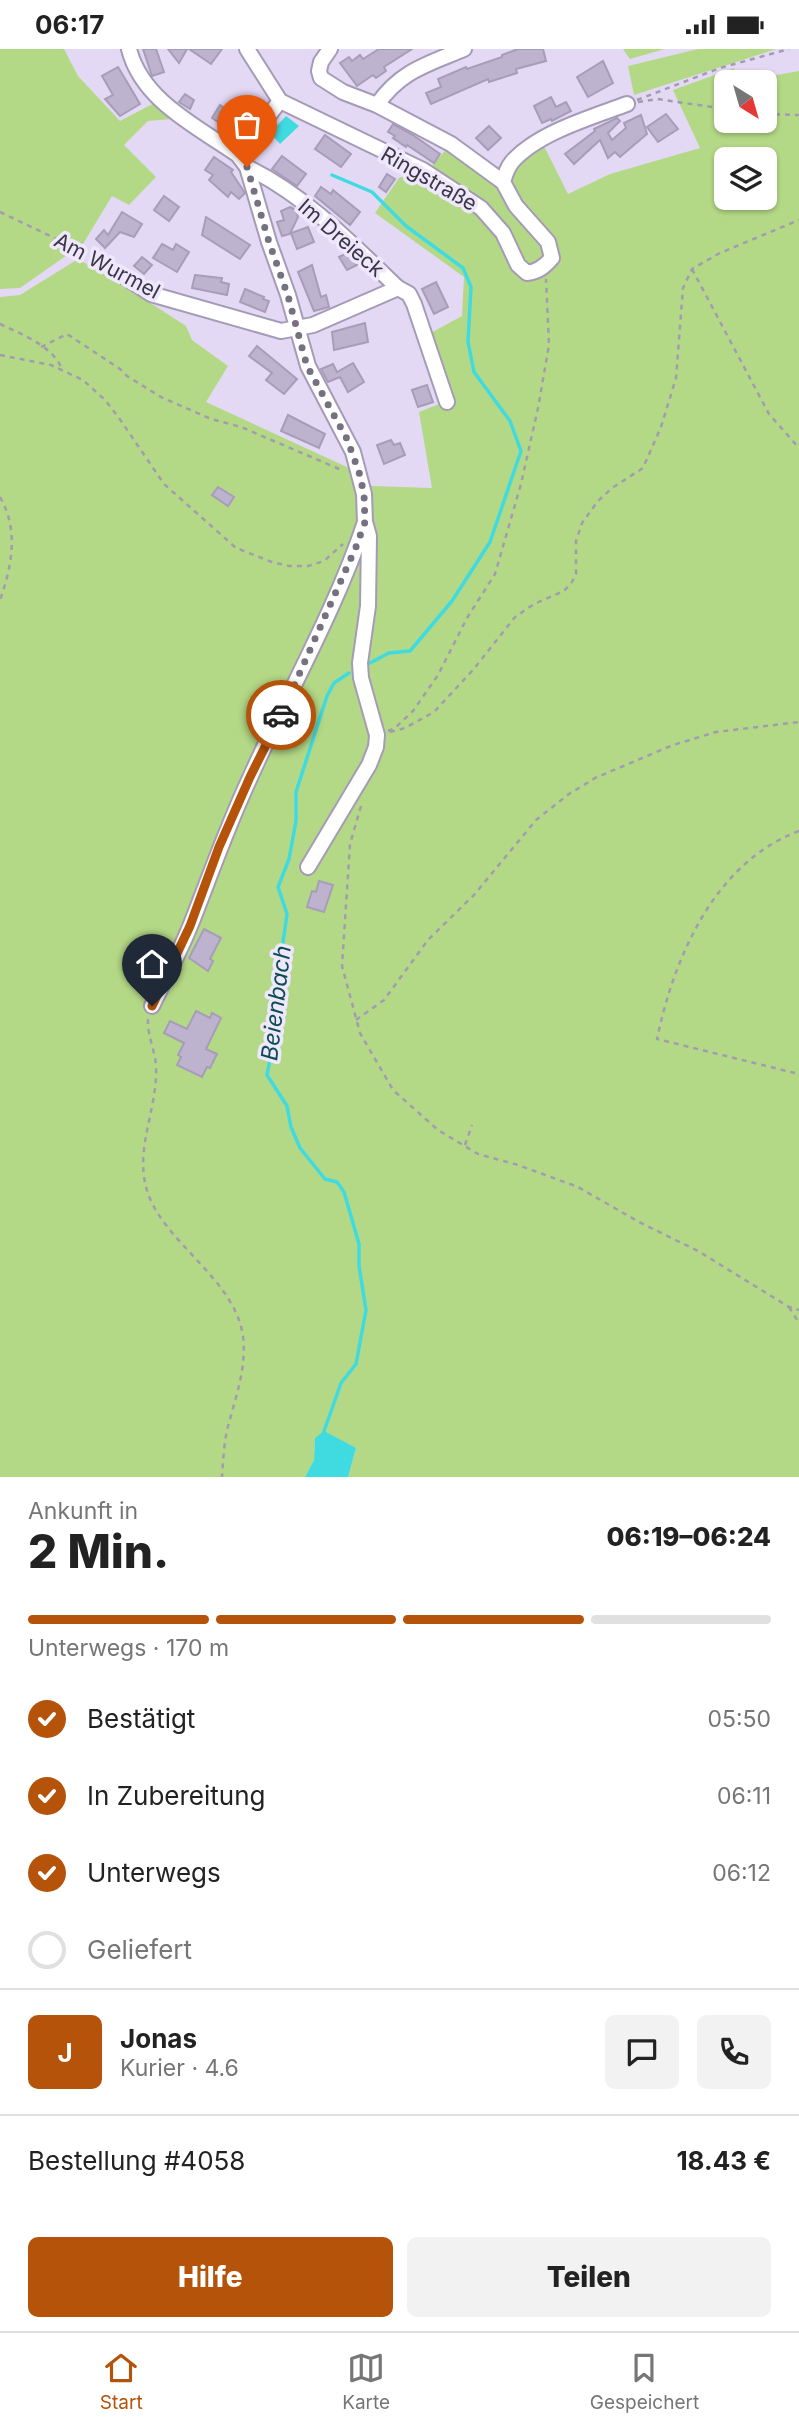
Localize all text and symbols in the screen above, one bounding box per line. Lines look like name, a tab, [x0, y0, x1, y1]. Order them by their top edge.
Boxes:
text: 06:17	[35, 9, 104, 40]
north arrow	[714, 70, 777, 133]
map controls	[714, 70, 777, 210]
pin	[217, 95, 277, 167]
icon: bag	[228, 106, 266, 144]
street label: Ringstraße	[377, 141, 482, 216]
button: layers	[714, 147, 777, 210]
street label: Im Dreieck	[293, 193, 390, 282]
street label: Am Wurmel	[50, 227, 164, 304]
courier	[246, 680, 316, 750]
icon: car	[262, 696, 300, 734]
pin	[122, 934, 182, 1006]
water label: Beienbach	[255, 944, 297, 1062]
icon: home	[133, 945, 171, 983]
text: Ankunft in	[28, 1497, 138, 1525]
text: 06:19–06:24	[607, 1521, 771, 1552]
text: 2 Min.	[28, 1523, 169, 1579]
text: Unterwegs · 170 m	[28, 1634, 229, 1662]
icon: check	[28, 1700, 66, 1738]
text: Bestätigt	[87, 1703, 195, 1734]
text: 05:50	[707, 1705, 771, 1733]
icon: check	[28, 1777, 66, 1815]
text: In Zubereitung	[87, 1780, 265, 1811]
text: 06:11	[717, 1782, 771, 1810]
icon: check	[28, 1854, 66, 1892]
text: Unterwegs	[87, 1857, 221, 1888]
text: 06:12	[712, 1859, 771, 1887]
text: Geliefert	[87, 1934, 192, 1965]
button: chat	[605, 2015, 679, 2089]
button: phone	[697, 2015, 771, 2089]
text: Jonas	[120, 2023, 197, 2054]
text: J	[57, 2037, 73, 2068]
text: Kurier · 4.6	[120, 2054, 239, 2082]
text: Bestellung #4058	[28, 2145, 245, 2176]
text: 18.43 €	[676, 2145, 771, 2176]
button: Hilfe	[28, 2237, 393, 2317]
button: Teilen	[407, 2237, 771, 2317]
tab: Start	[100, 2349, 143, 2414]
tab: Karte	[342, 2349, 390, 2414]
tab: Gespeichert	[590, 2349, 699, 2414]

